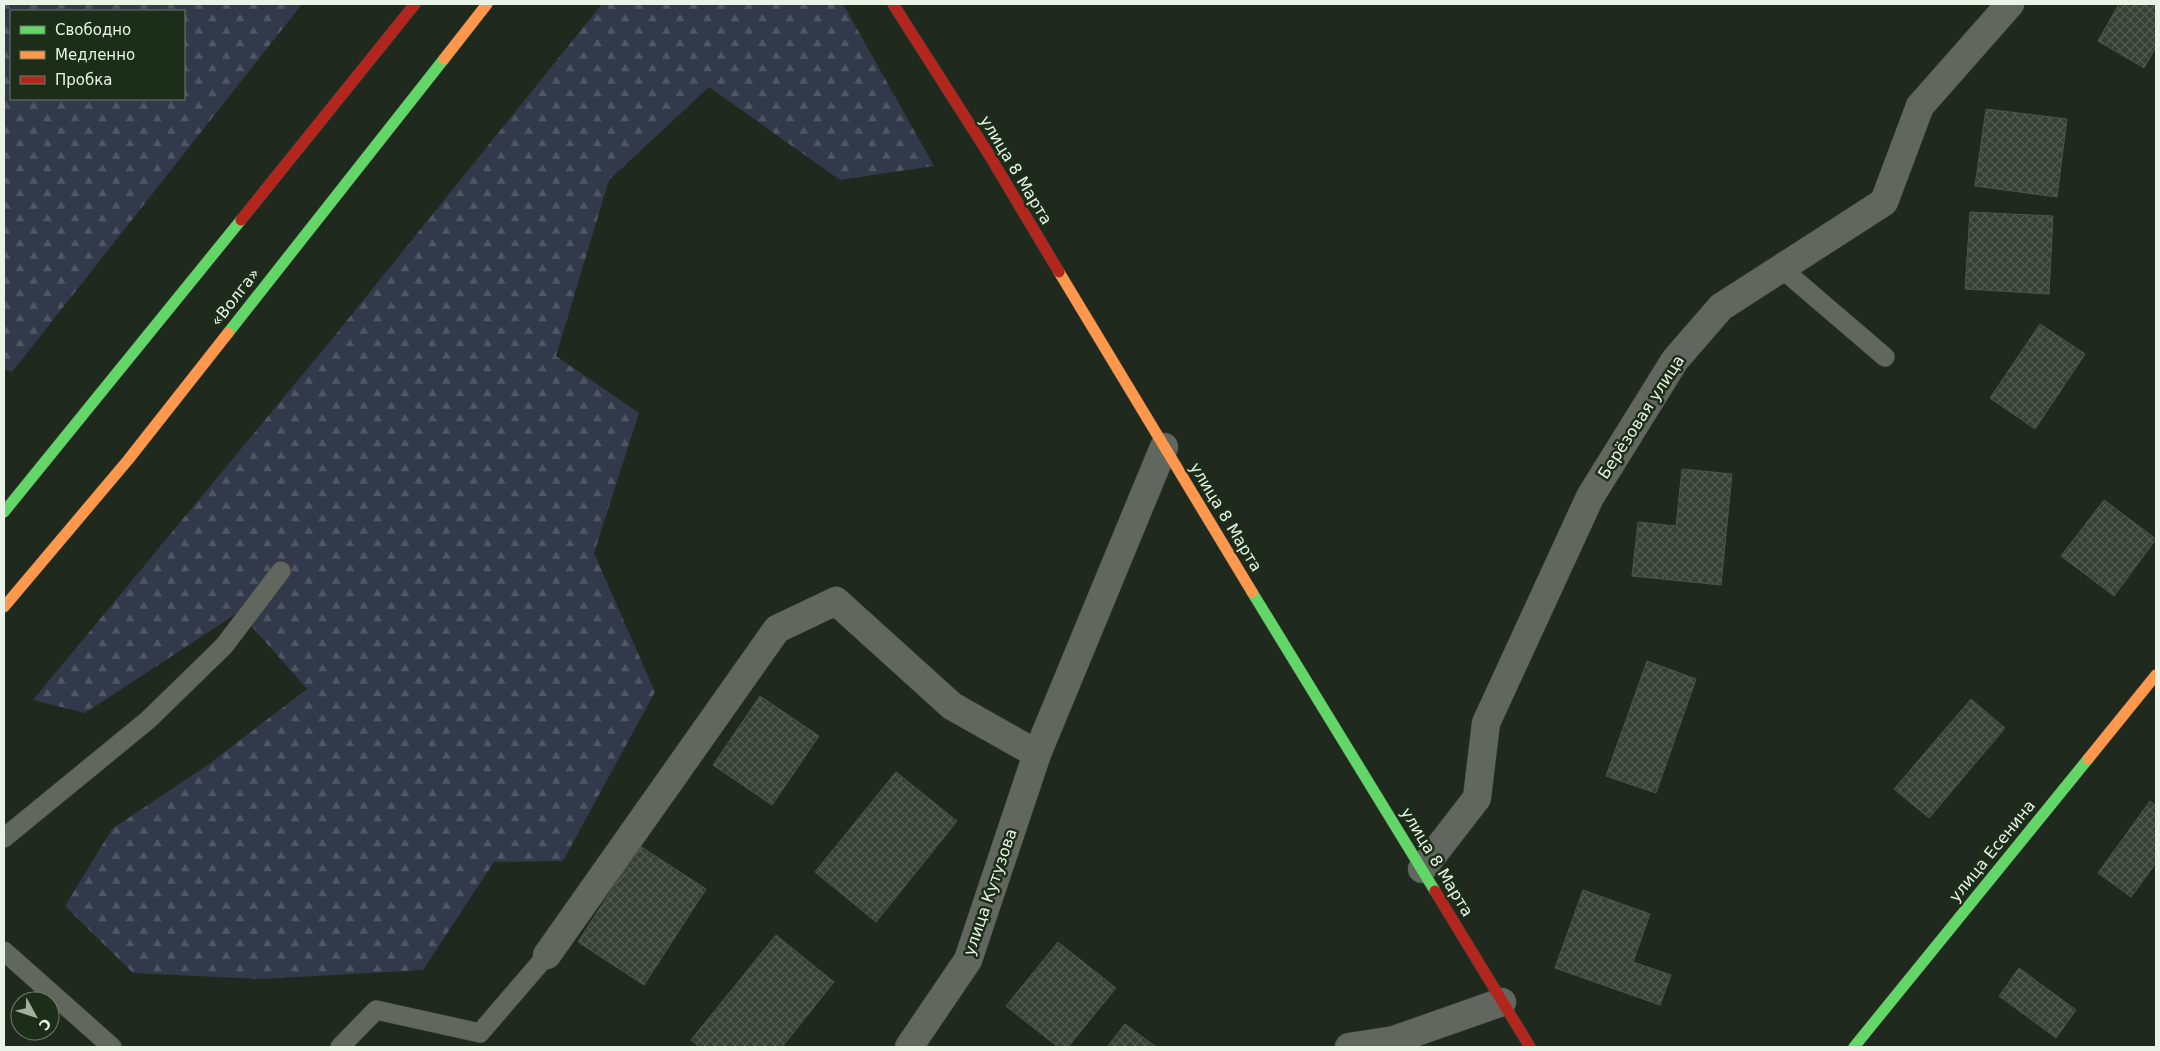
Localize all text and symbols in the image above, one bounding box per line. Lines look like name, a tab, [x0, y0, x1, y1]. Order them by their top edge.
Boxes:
legend	[10, 10, 185, 100]
text: Свободно	[55, 21, 131, 39]
text: Медленно	[55, 46, 135, 64]
text: Пробка	[55, 71, 112, 89]
street label: улица 8 Марта	[976, 112, 1056, 228]
street label: «Волга»	[206, 264, 264, 330]
street label: Берёзовая улица	[1594, 352, 1688, 482]
street label: улица 8 Марта	[1186, 459, 1266, 575]
street label: улица Есенина	[1945, 796, 2039, 906]
street label: улица 8 Марта	[1397, 804, 1477, 920]
street label: улица Кутузова	[959, 826, 1021, 958]
north arrow	[10, 991, 60, 1041]
text: С	[36, 1015, 54, 1033]

